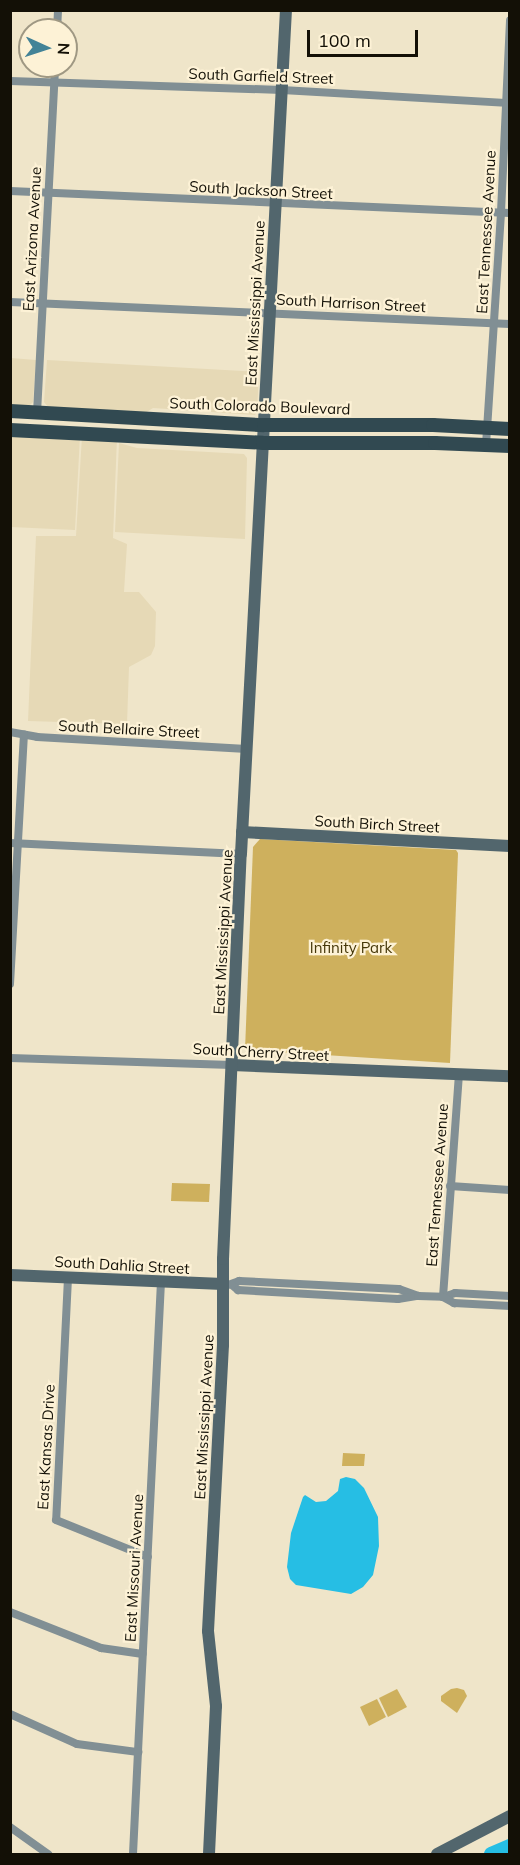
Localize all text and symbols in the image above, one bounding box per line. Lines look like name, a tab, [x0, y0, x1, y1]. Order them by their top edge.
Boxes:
north arrow	[18, 18, 78, 78]
scale bar	[310, 18, 421, 56]
text: 100 m	[318, 29, 371, 52]
text: N	[54, 42, 74, 55]
street label: South Garfield Street	[188, 64, 334, 88]
street label: East Tennessee Avenue	[473, 150, 499, 314]
street label: East Arizona Avenue	[19, 166, 45, 312]
street label: South Jackson Street	[189, 177, 333, 203]
street label: East Mississippi Avenue	[242, 220, 268, 386]
street label: South Harrison Street	[276, 290, 426, 316]
street label: South Colorado Boulevard	[169, 394, 351, 418]
street label: South Bellaire Street	[58, 716, 200, 742]
street label: South Birch Street	[314, 812, 440, 836]
street label: East Mississippi Avenue	[210, 849, 236, 1015]
park label: Infinity Park	[310, 939, 392, 957]
street label: South Cherry Street	[192, 1039, 330, 1065]
street label: East Tennessee Avenue	[422, 1103, 452, 1267]
street label: South Dahlia Street	[54, 1252, 190, 1278]
street label: East Mississippi Avenue	[191, 1334, 217, 1500]
street label: East Kansas Drive	[34, 1384, 58, 1510]
street label: East Missouri Avenue	[121, 1494, 147, 1642]

